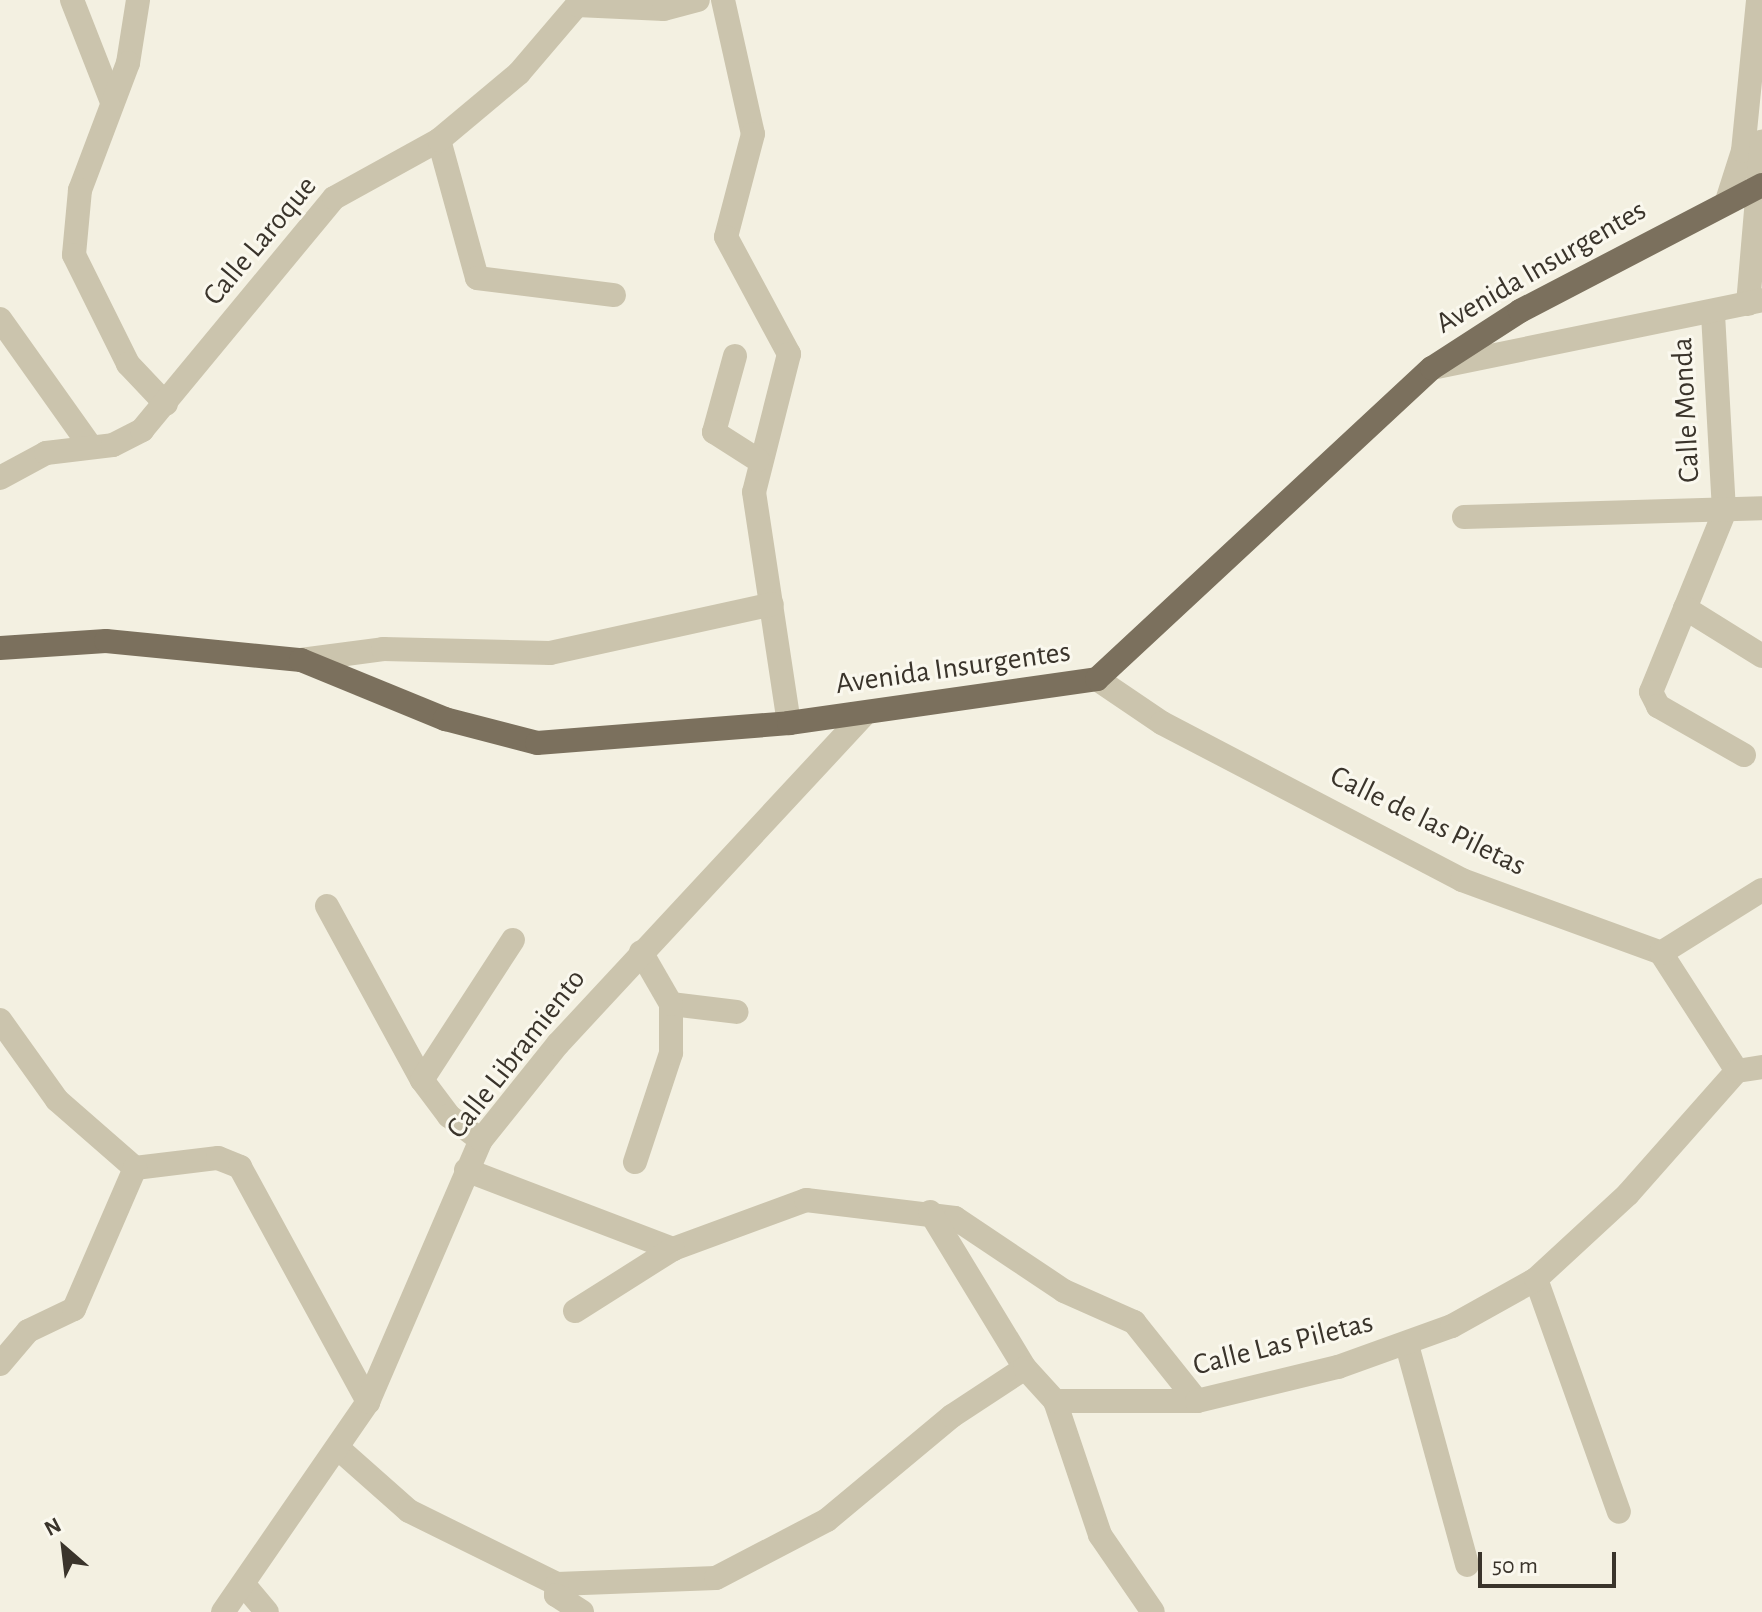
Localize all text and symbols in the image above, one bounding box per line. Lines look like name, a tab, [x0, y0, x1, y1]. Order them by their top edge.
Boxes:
street label: Calle Laroque	[195, 169, 325, 313]
street label: Avenida Insurgentes	[1429, 192, 1653, 342]
street label: Calle Monda	[1664, 336, 1708, 484]
street label: Avenida Insurgentes	[833, 634, 1073, 702]
street label: Calle de las Piletas	[1324, 758, 1532, 884]
street label: Calle Libramiento	[439, 962, 593, 1146]
street label: Calle Las Piletas	[1189, 1304, 1377, 1384]
north arrow	[24, 1508, 104, 1588]
text: N	[41, 1514, 65, 1540]
scale bar	[1482, 1536, 1620, 1586]
text: 50 m	[1492, 1554, 1538, 1578]

